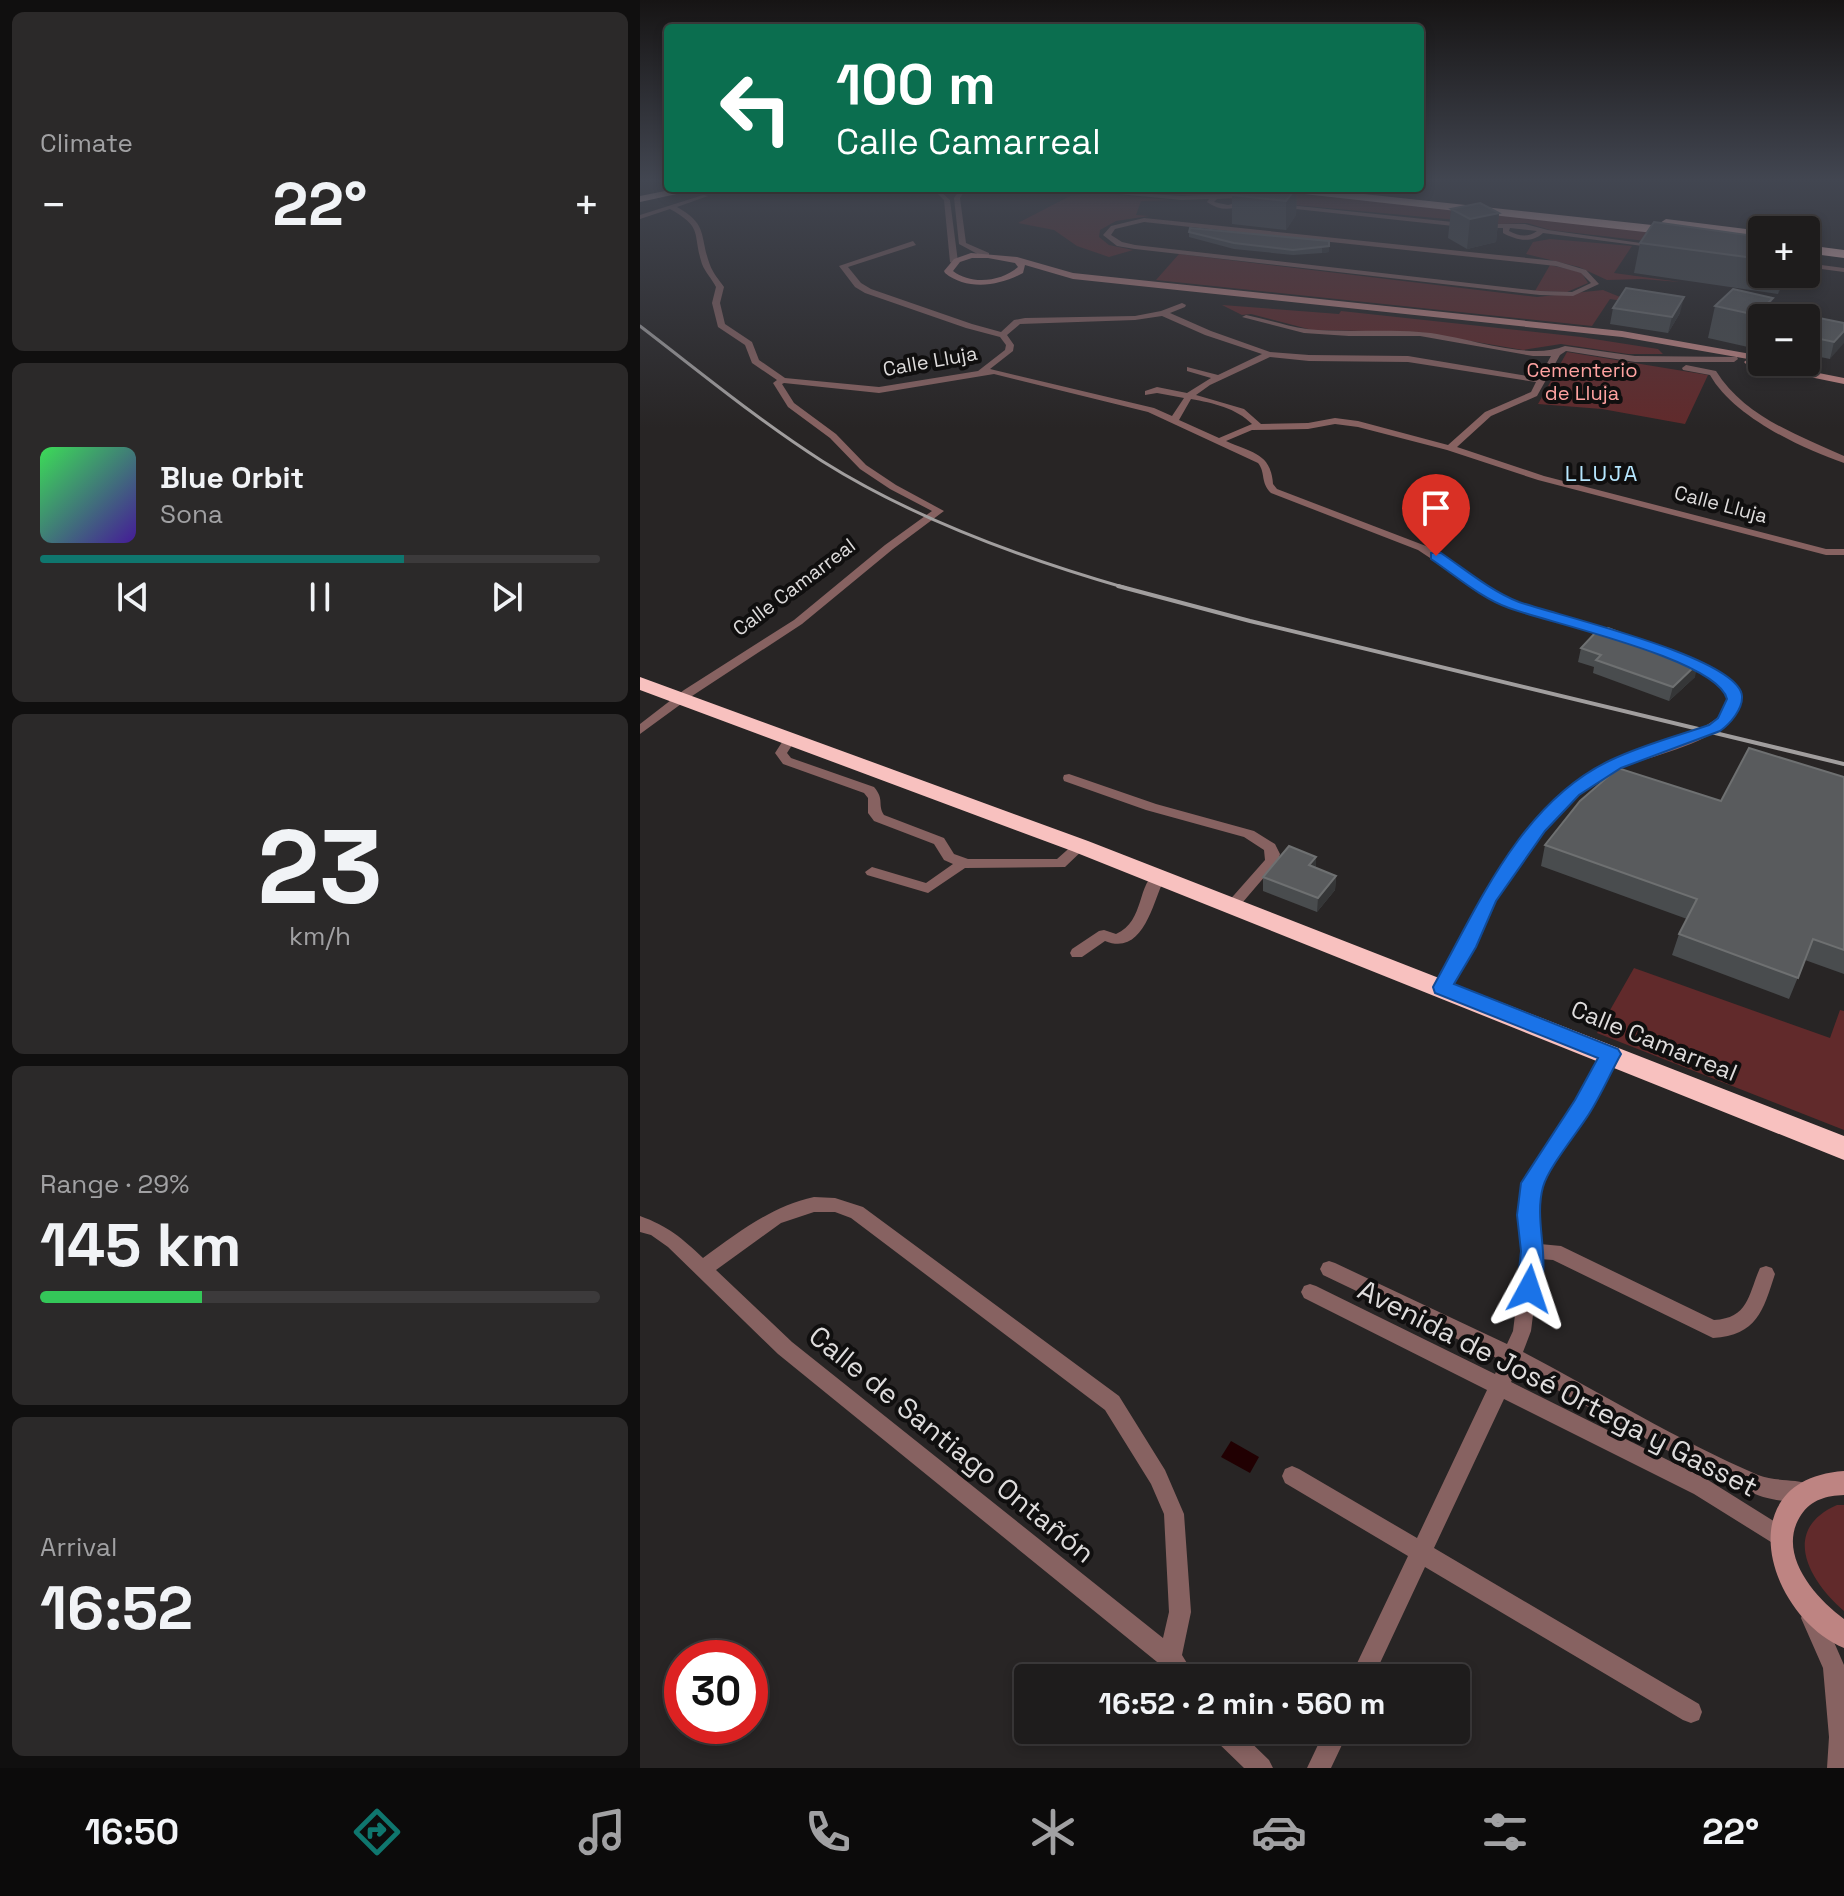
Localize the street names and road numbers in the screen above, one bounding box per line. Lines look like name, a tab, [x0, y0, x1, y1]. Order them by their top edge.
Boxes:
street label: Calle Lluja	[881, 340, 979, 382]
street label: Calle Lluja	[1671, 479, 1771, 529]
street label: Calle Camarreal	[727, 532, 861, 642]
street label: Calle Camarreal	[1567, 993, 1742, 1088]
street label: Avenida de José Ortega y Gasset	[1352, 1271, 1764, 1505]
street label: Calle de Santiago Ontañón	[802, 1318, 1102, 1570]

